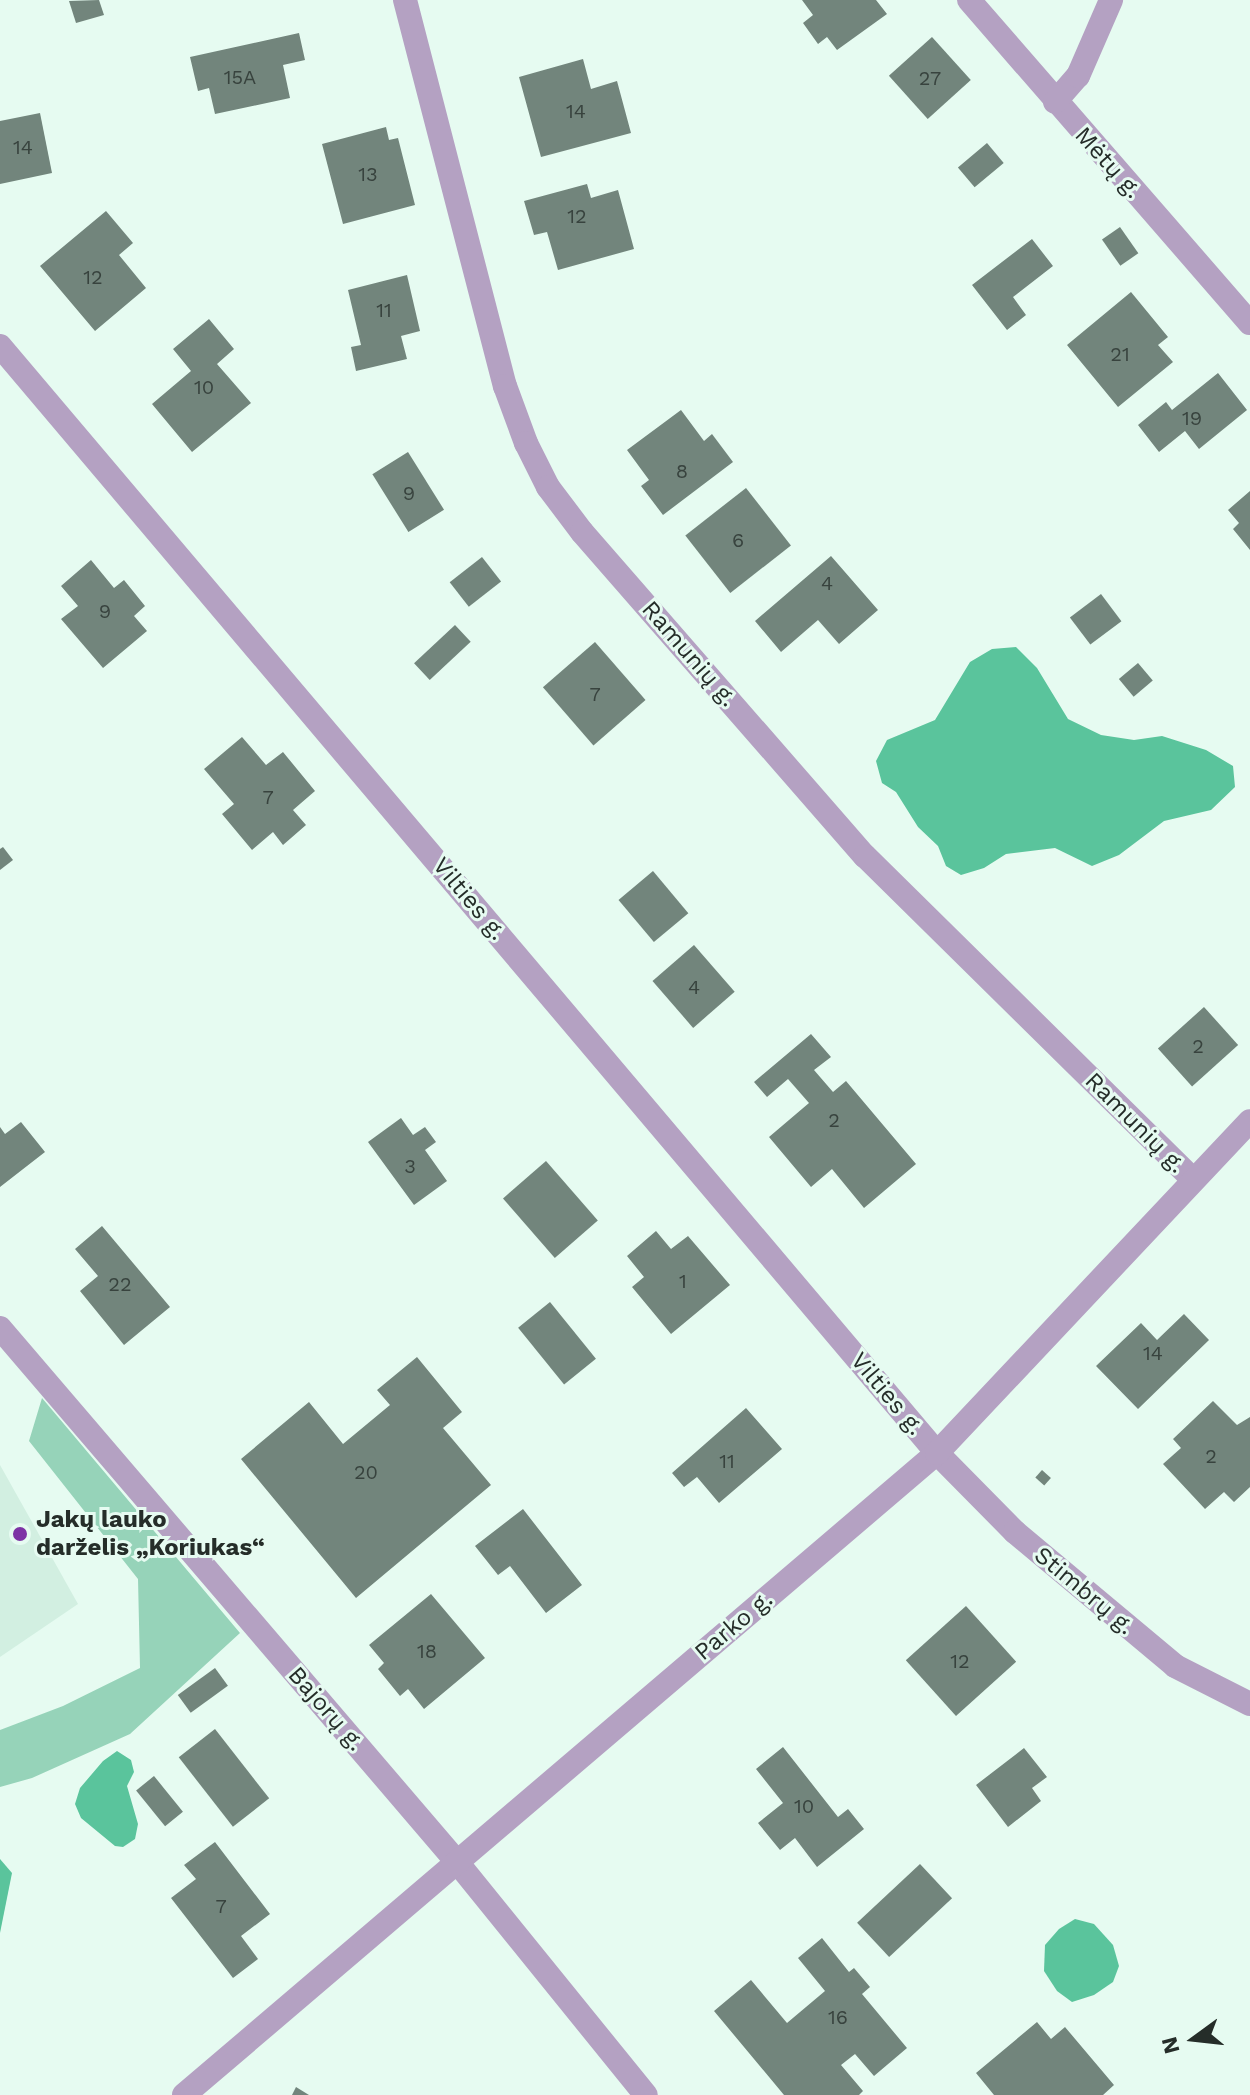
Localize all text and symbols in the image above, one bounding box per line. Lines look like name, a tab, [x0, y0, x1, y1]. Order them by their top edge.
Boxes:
house number: 15A	[224, 65, 256, 89]
house number: 27	[919, 66, 941, 90]
house number: 14	[566, 99, 586, 123]
street label: Mėtų g.	[1069, 121, 1147, 205]
house number: 14	[13, 135, 33, 159]
house number: 13	[358, 162, 378, 186]
house number: 12	[567, 204, 587, 228]
house number: 12	[83, 265, 103, 289]
house number: 11	[376, 298, 392, 322]
house number: 21	[1110, 342, 1130, 366]
house number: 10	[194, 375, 214, 399]
house number: 19	[1182, 406, 1202, 430]
house number: 8	[676, 459, 688, 483]
house number: 9	[403, 481, 415, 505]
house number: 6	[732, 528, 744, 552]
house number: 4	[821, 571, 833, 595]
street label: Ramunių g.	[635, 595, 743, 713]
house number: 9	[99, 599, 111, 623]
house number: 7	[589, 682, 601, 706]
house number: 7	[262, 785, 274, 809]
street label: Vilties g.	[426, 852, 512, 946]
house number: 4	[688, 975, 700, 999]
house number: 2	[1192, 1034, 1204, 1058]
street label: Ramunių g.	[1079, 1067, 1191, 1179]
house number: 2	[828, 1108, 840, 1132]
house number: 3	[404, 1154, 416, 1178]
house number: 1	[679, 1269, 687, 1293]
house number: 22	[108, 1272, 132, 1296]
house number: 14	[1143, 1341, 1163, 1365]
street label: Vilties g.	[844, 1347, 930, 1441]
house number: 2	[1205, 1444, 1217, 1468]
house number: 11	[719, 1449, 735, 1473]
house number: 20	[354, 1460, 378, 1484]
place label: Jakų lauko darželis „Koriukas“	[36, 1506, 265, 1562]
marker: Jakų lauko darželis „Koriukas“	[11, 1525, 29, 1543]
street label: Stimbrų g.	[1028, 1541, 1140, 1641]
street label: Parko g.	[689, 1585, 779, 1667]
house number: 18	[417, 1639, 437, 1663]
house number: 12	[950, 1649, 970, 1673]
street label: Bajorų g.	[282, 1661, 370, 1757]
house number: 10	[794, 1794, 814, 1818]
house number: 7	[215, 1894, 227, 1918]
north arrow	[1154, 1999, 1234, 2079]
house number: 16	[828, 2005, 848, 2029]
text: N	[1156, 2034, 1185, 2056]

